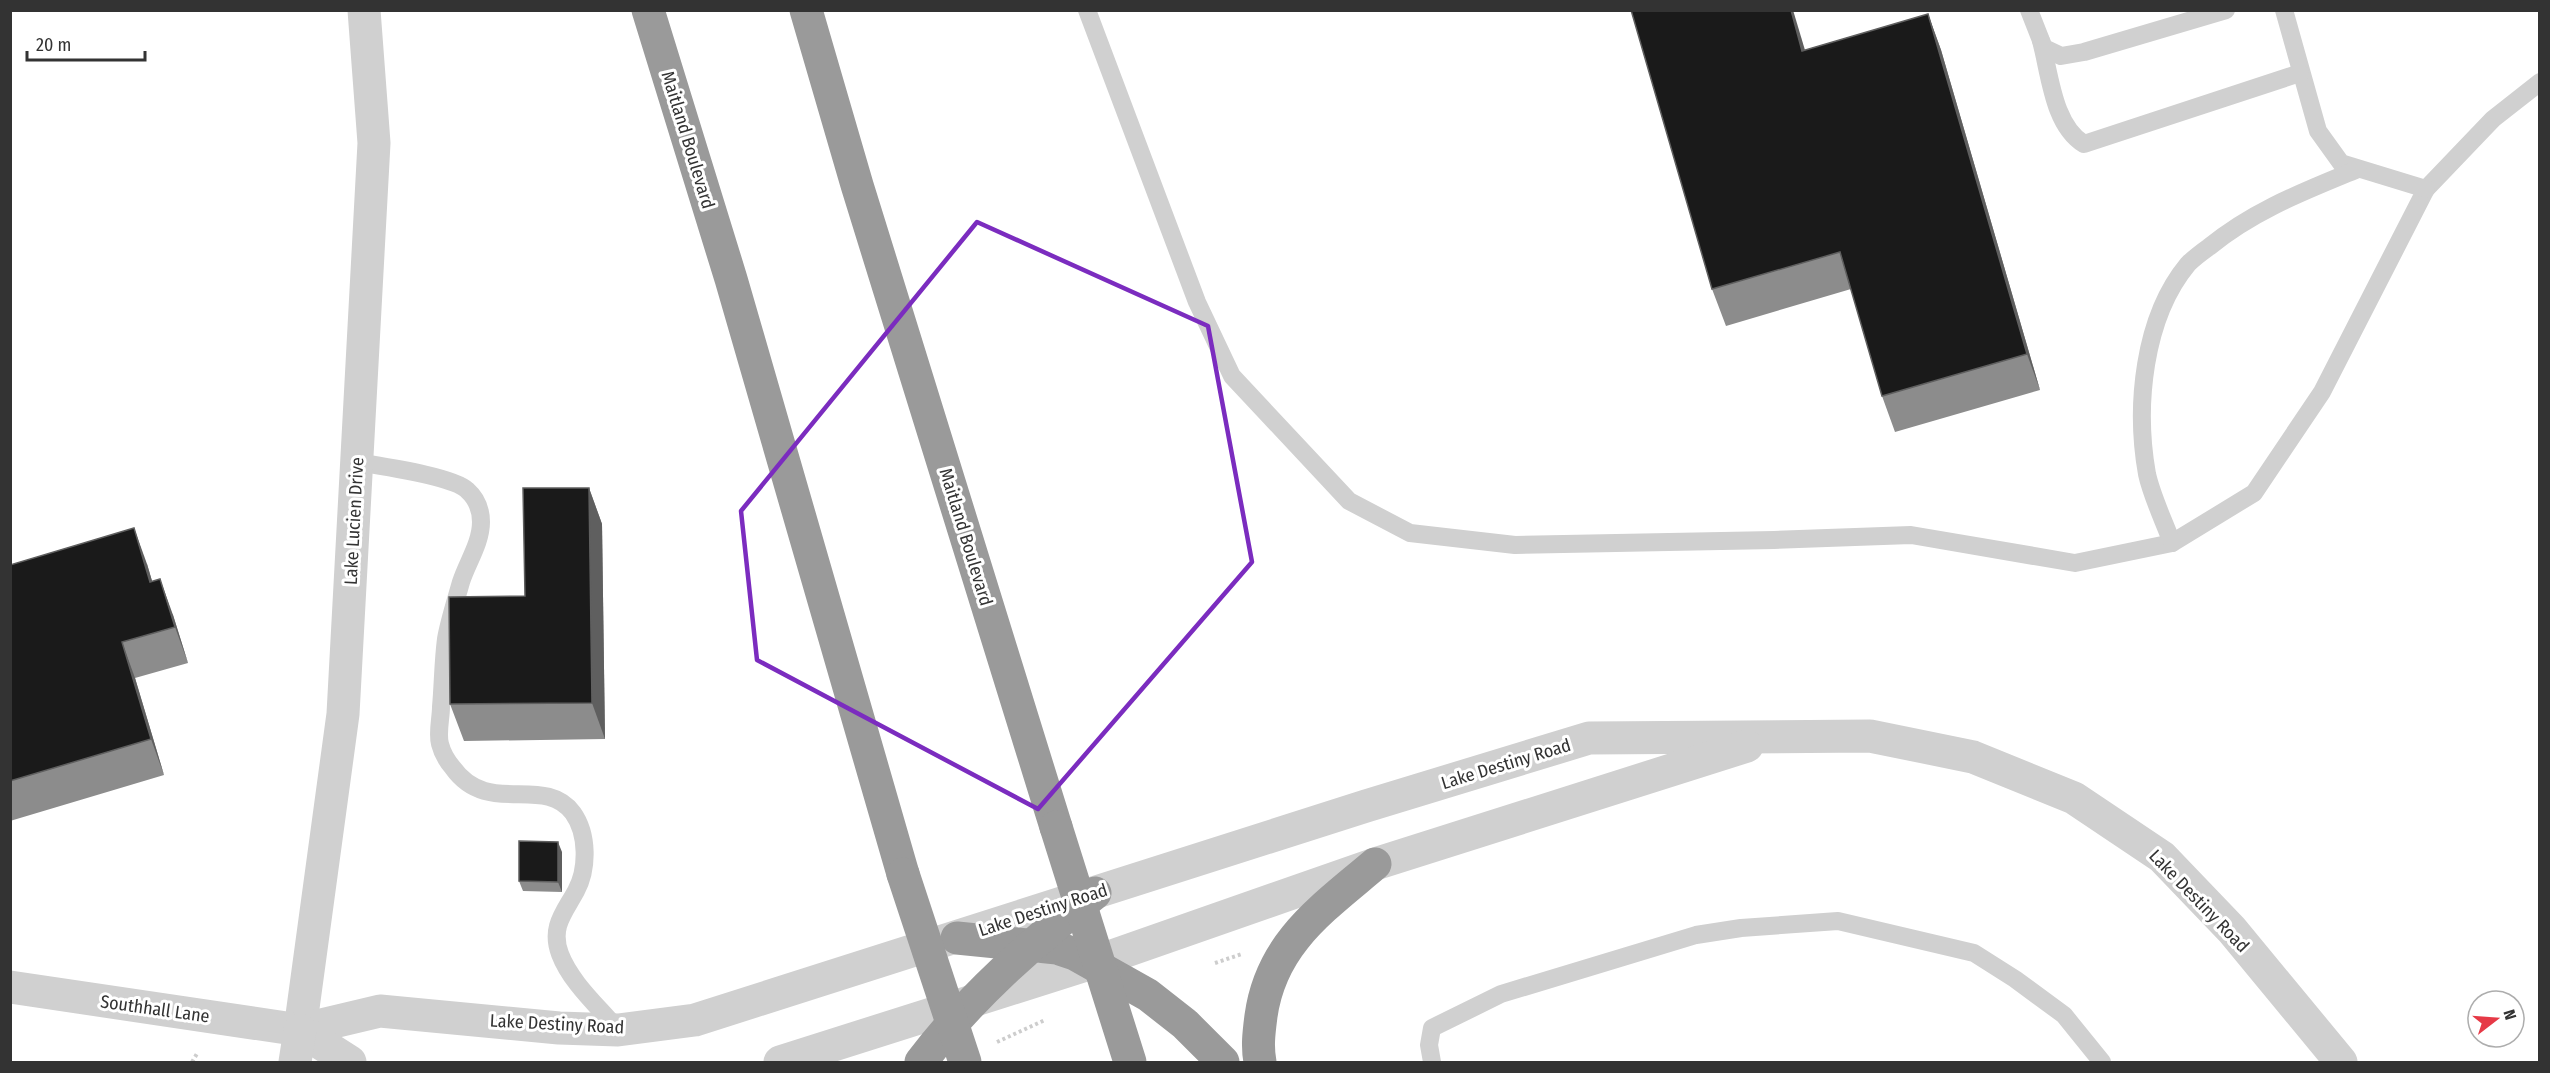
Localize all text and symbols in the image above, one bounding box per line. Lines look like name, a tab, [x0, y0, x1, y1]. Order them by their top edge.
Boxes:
scale bar	[27, 24, 146, 62]
text: 20 m	[36, 34, 71, 56]
street label: Maitland Boulevard	[657, 68, 719, 212]
street label: Lake Lucien Drive	[340, 456, 368, 586]
street label: Maitland Boulevard	[935, 465, 997, 609]
street label: Lake Destiny Road	[1439, 734, 1573, 794]
street label: Lake Destiny Road	[2144, 845, 2254, 957]
street label: Lake Destiny Road	[976, 879, 1110, 941]
north arrow	[2466, 989, 2526, 1049]
street label: Southhall Lane	[99, 990, 211, 1028]
text: N	[2499, 1007, 2520, 1022]
street label: Lake Destiny Road	[489, 1009, 625, 1039]

